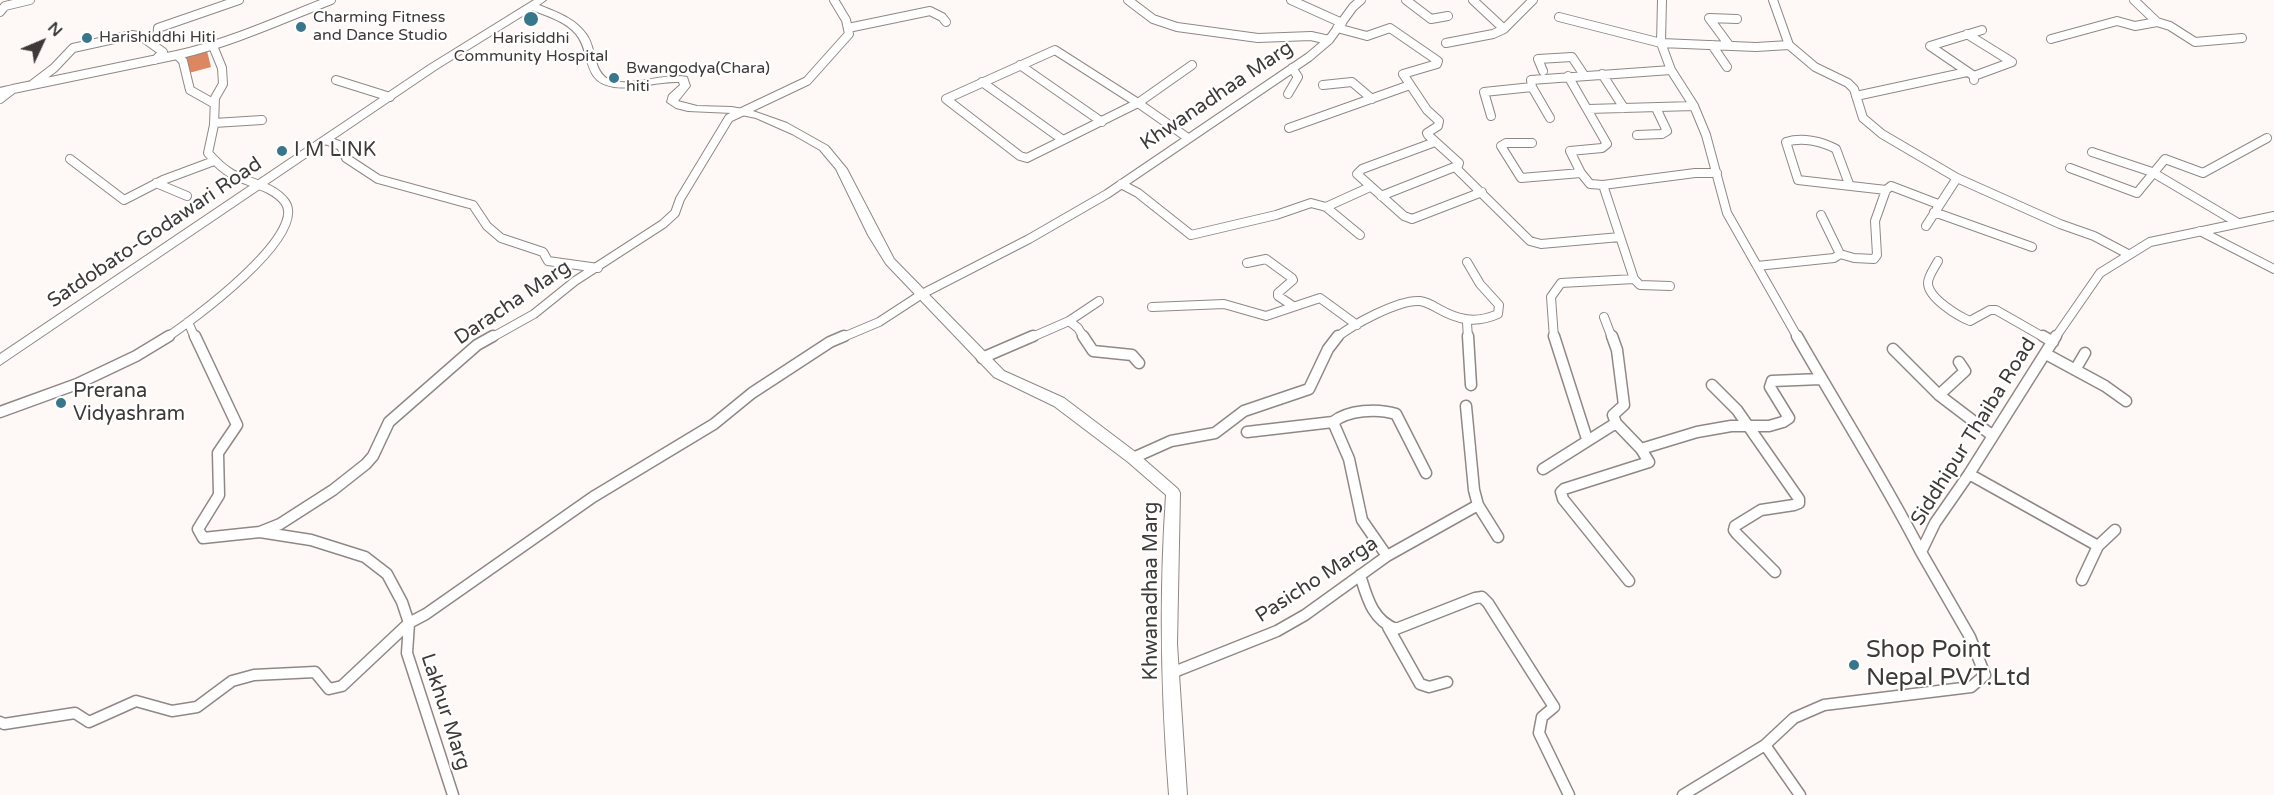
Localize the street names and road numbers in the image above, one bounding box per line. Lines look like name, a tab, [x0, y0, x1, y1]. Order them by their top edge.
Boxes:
street label: Khwanadhaa Marg	[1136, 36, 1298, 156]
street label: Satdobato-Godawari Road	[43, 152, 267, 314]
street label: Daracha Marg	[450, 255, 576, 351]
street label: Siddhipur Thaiba Road	[1906, 334, 2042, 530]
street label: Khwanadhaa Marg	[1140, 502, 1164, 680]
street label: Pasicho Marga	[1251, 532, 1383, 628]
street label: Lakhur Marg	[415, 651, 475, 773]

